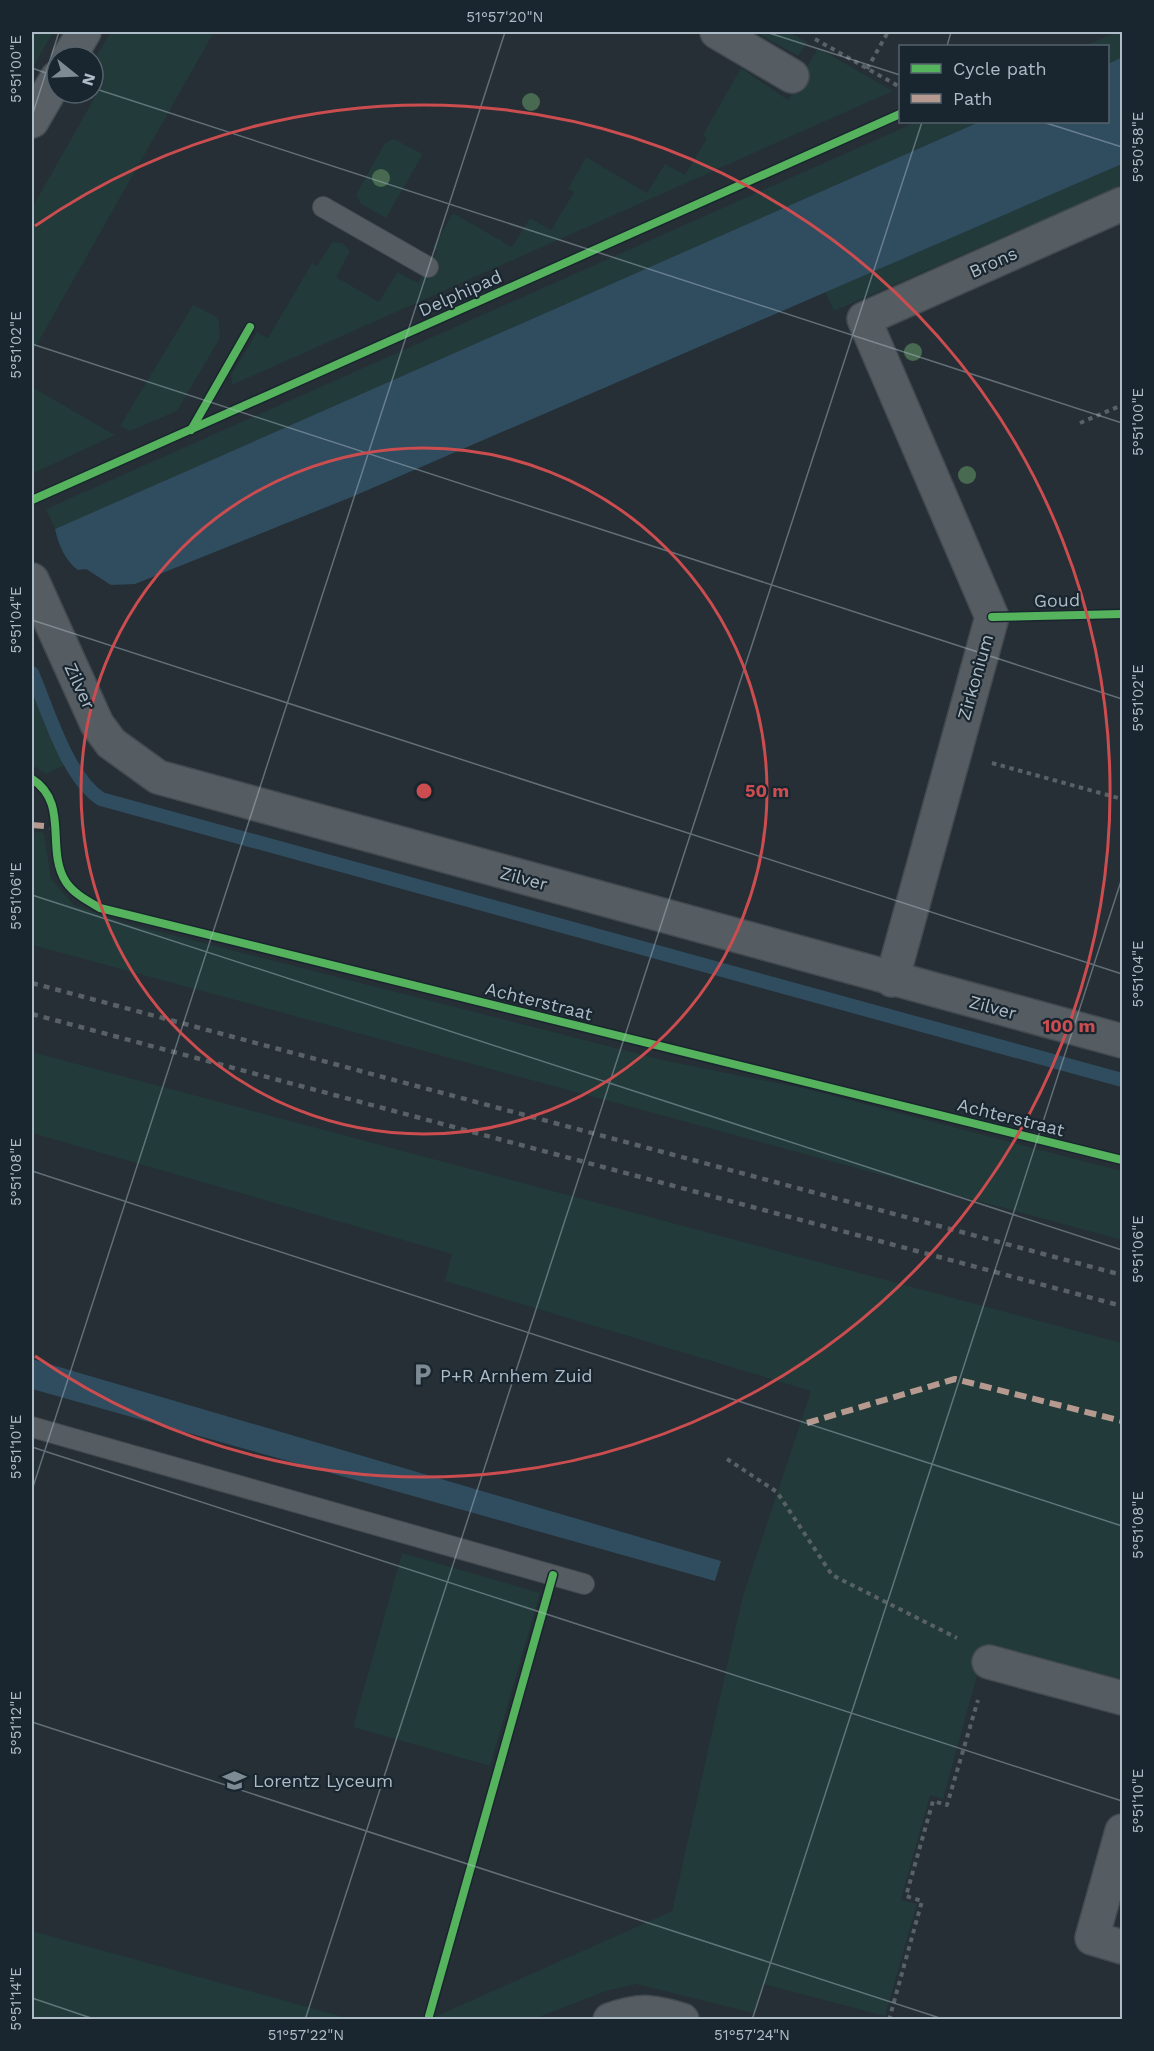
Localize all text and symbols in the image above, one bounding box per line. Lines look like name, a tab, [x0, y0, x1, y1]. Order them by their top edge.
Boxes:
text: 51°57'20"N	[466, 8, 544, 26]
text: 5°51'00"E	[7, 35, 25, 103]
north arrow	[45, 45, 105, 105]
legend	[899, 45, 1109, 123]
text: Cycle path	[953, 58, 1047, 79]
text: N	[78, 71, 100, 88]
text: Path	[953, 88, 993, 109]
text: 5°50'58"E	[1129, 112, 1147, 182]
street label: Brons	[966, 242, 1020, 282]
street label: Delphipad	[415, 265, 505, 321]
text: 5°51'02"E	[7, 311, 25, 379]
text: 5°51'00"E	[1129, 388, 1147, 456]
text: 5°51'04"E	[7, 586, 25, 654]
street label: Goud	[1034, 589, 1080, 611]
street label: Zirkonium	[953, 632, 997, 722]
street label: Zilver	[60, 660, 100, 712]
text: 5°51'02"E	[1129, 664, 1147, 732]
text: 50 m	[745, 780, 789, 801]
centre of rings	[414, 781, 434, 801]
text: 5°51'06"E	[7, 862, 25, 930]
street label: Zilver	[498, 862, 550, 894]
text: 5°51'04"E	[1129, 940, 1147, 1008]
street label: Achterstraat	[483, 978, 595, 1025]
street label: Zilver	[967, 991, 1019, 1023]
text: 100 m	[1042, 1015, 1096, 1036]
street label: Achterstraat	[955, 1094, 1067, 1141]
text: 5°51'08"E	[7, 1138, 25, 1206]
text: 5°51'06"E	[1129, 1215, 1147, 1283]
parking icon: P+R Arnhem Zuid	[409, 1362, 435, 1388]
place label: P+R Arnhem Zuid	[440, 1365, 593, 1386]
text: 5°51'10"E	[7, 1415, 25, 1479]
text: 5°51'08"E	[1129, 1491, 1147, 1559]
text: 5°51'12"E	[7, 1691, 25, 1755]
school or university icon: Lorentz Lyceum	[222, 1767, 248, 1793]
text: 5°51'10"E	[1129, 1769, 1147, 1833]
place label: Lorentz Lyceum	[253, 1770, 393, 1791]
text: 5°51'14"E	[7, 1967, 25, 2031]
text: 51°57'22"N	[268, 2026, 344, 2044]
text: 51°57'24"N	[714, 2026, 790, 2044]

